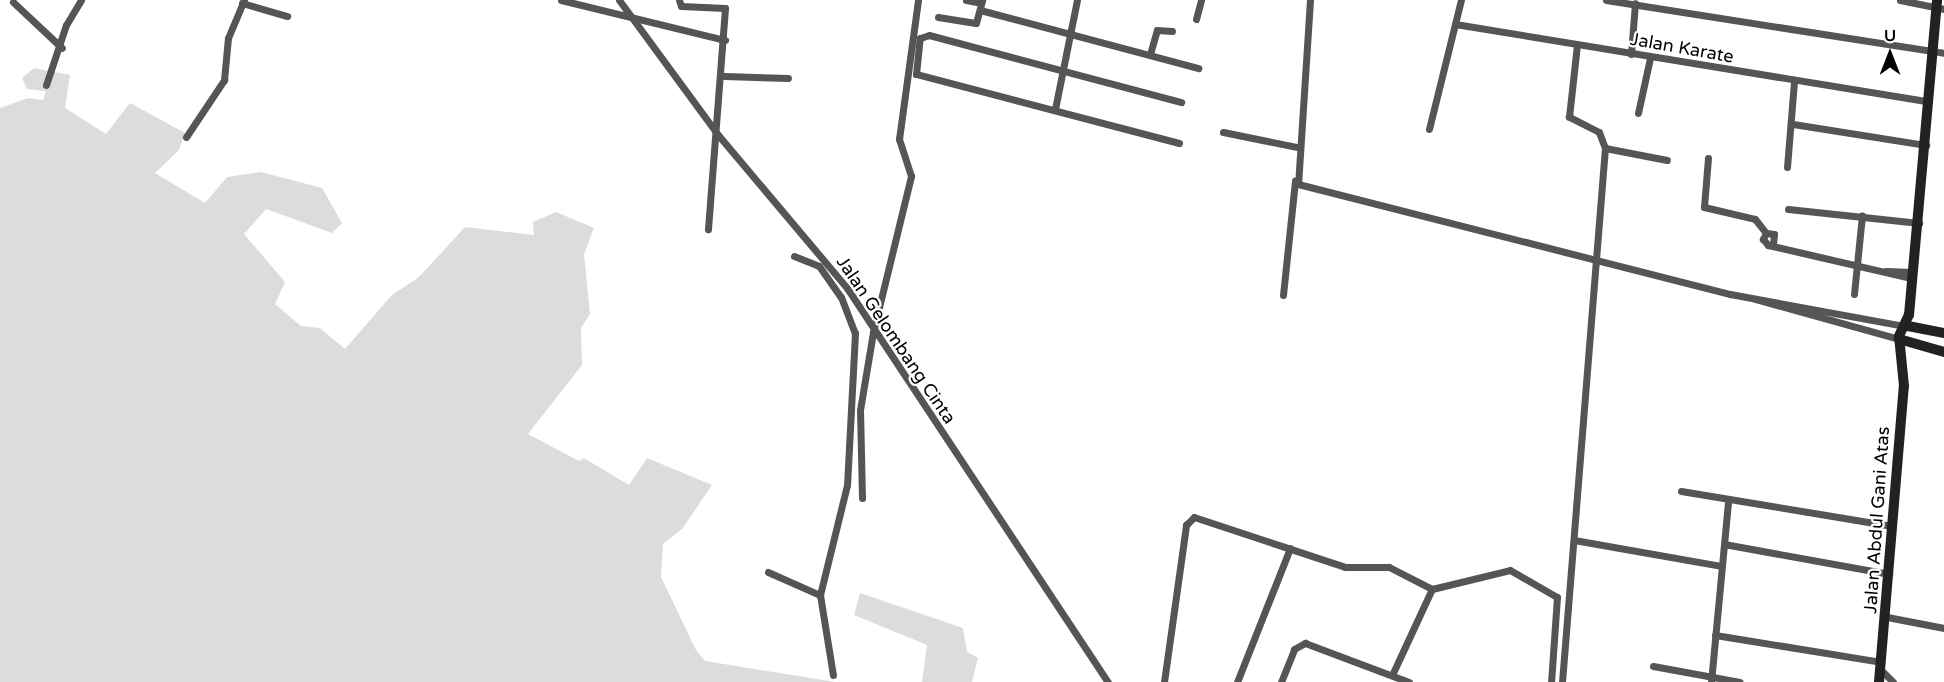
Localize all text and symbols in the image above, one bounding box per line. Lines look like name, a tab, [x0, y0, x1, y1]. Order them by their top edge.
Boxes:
north arrow	[1860, 24, 1920, 84]
text: U	[1884, 26, 1896, 46]
street label: Jalan Karate	[1629, 28, 1735, 68]
street label: Jalan Gelombang Cinta	[832, 252, 960, 428]
street label: Jalan Abdul Gani Atas	[1860, 426, 1894, 614]

